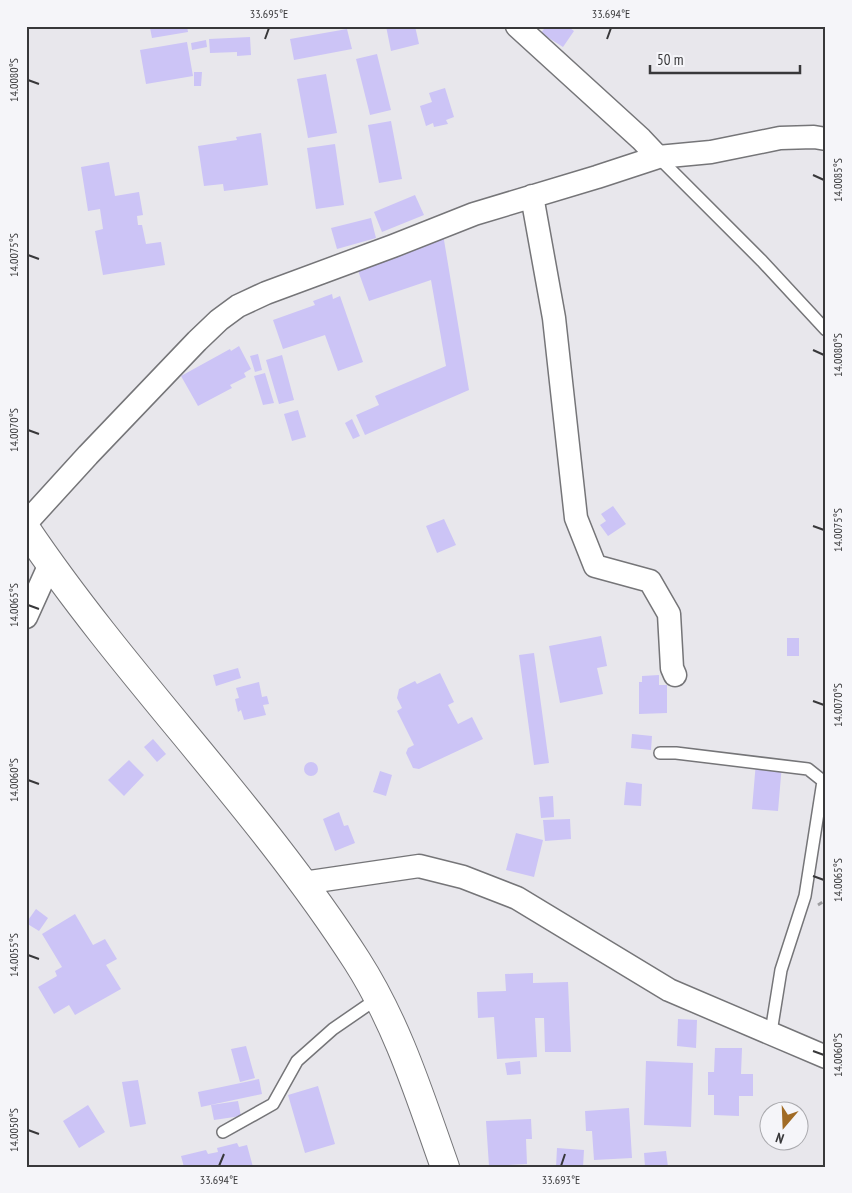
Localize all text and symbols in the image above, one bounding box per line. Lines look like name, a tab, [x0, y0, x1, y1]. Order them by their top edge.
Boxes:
text: 33.695°E	[250, 6, 288, 21]
text: 33.694°E	[592, 6, 630, 21]
scale bar	[650, 42, 800, 74]
text: 50 m	[657, 50, 683, 69]
text: 14.0080°S	[6, 58, 21, 102]
text: 14.0085°S	[830, 158, 845, 202]
text: 14.0075°S	[6, 233, 21, 277]
text: 14.0080°S	[830, 333, 845, 377]
text: 14.0070°S	[6, 408, 21, 452]
text: 14.0075°S	[830, 508, 845, 552]
text: 14.0065°S	[6, 583, 21, 627]
text: 14.0070°S	[830, 683, 845, 727]
text: 14.0060°S	[6, 758, 21, 802]
text: 14.0065°S	[830, 858, 845, 902]
text: 14.0055°S	[6, 933, 21, 977]
text: 14.0060°S	[830, 1033, 845, 1077]
north arrow	[760, 1100, 810, 1150]
text: 14.0050°S	[6, 1108, 21, 1152]
text: N	[773, 1129, 786, 1148]
text: 33.694°E	[200, 1172, 238, 1187]
text: 33.693°E	[542, 1172, 580, 1187]

